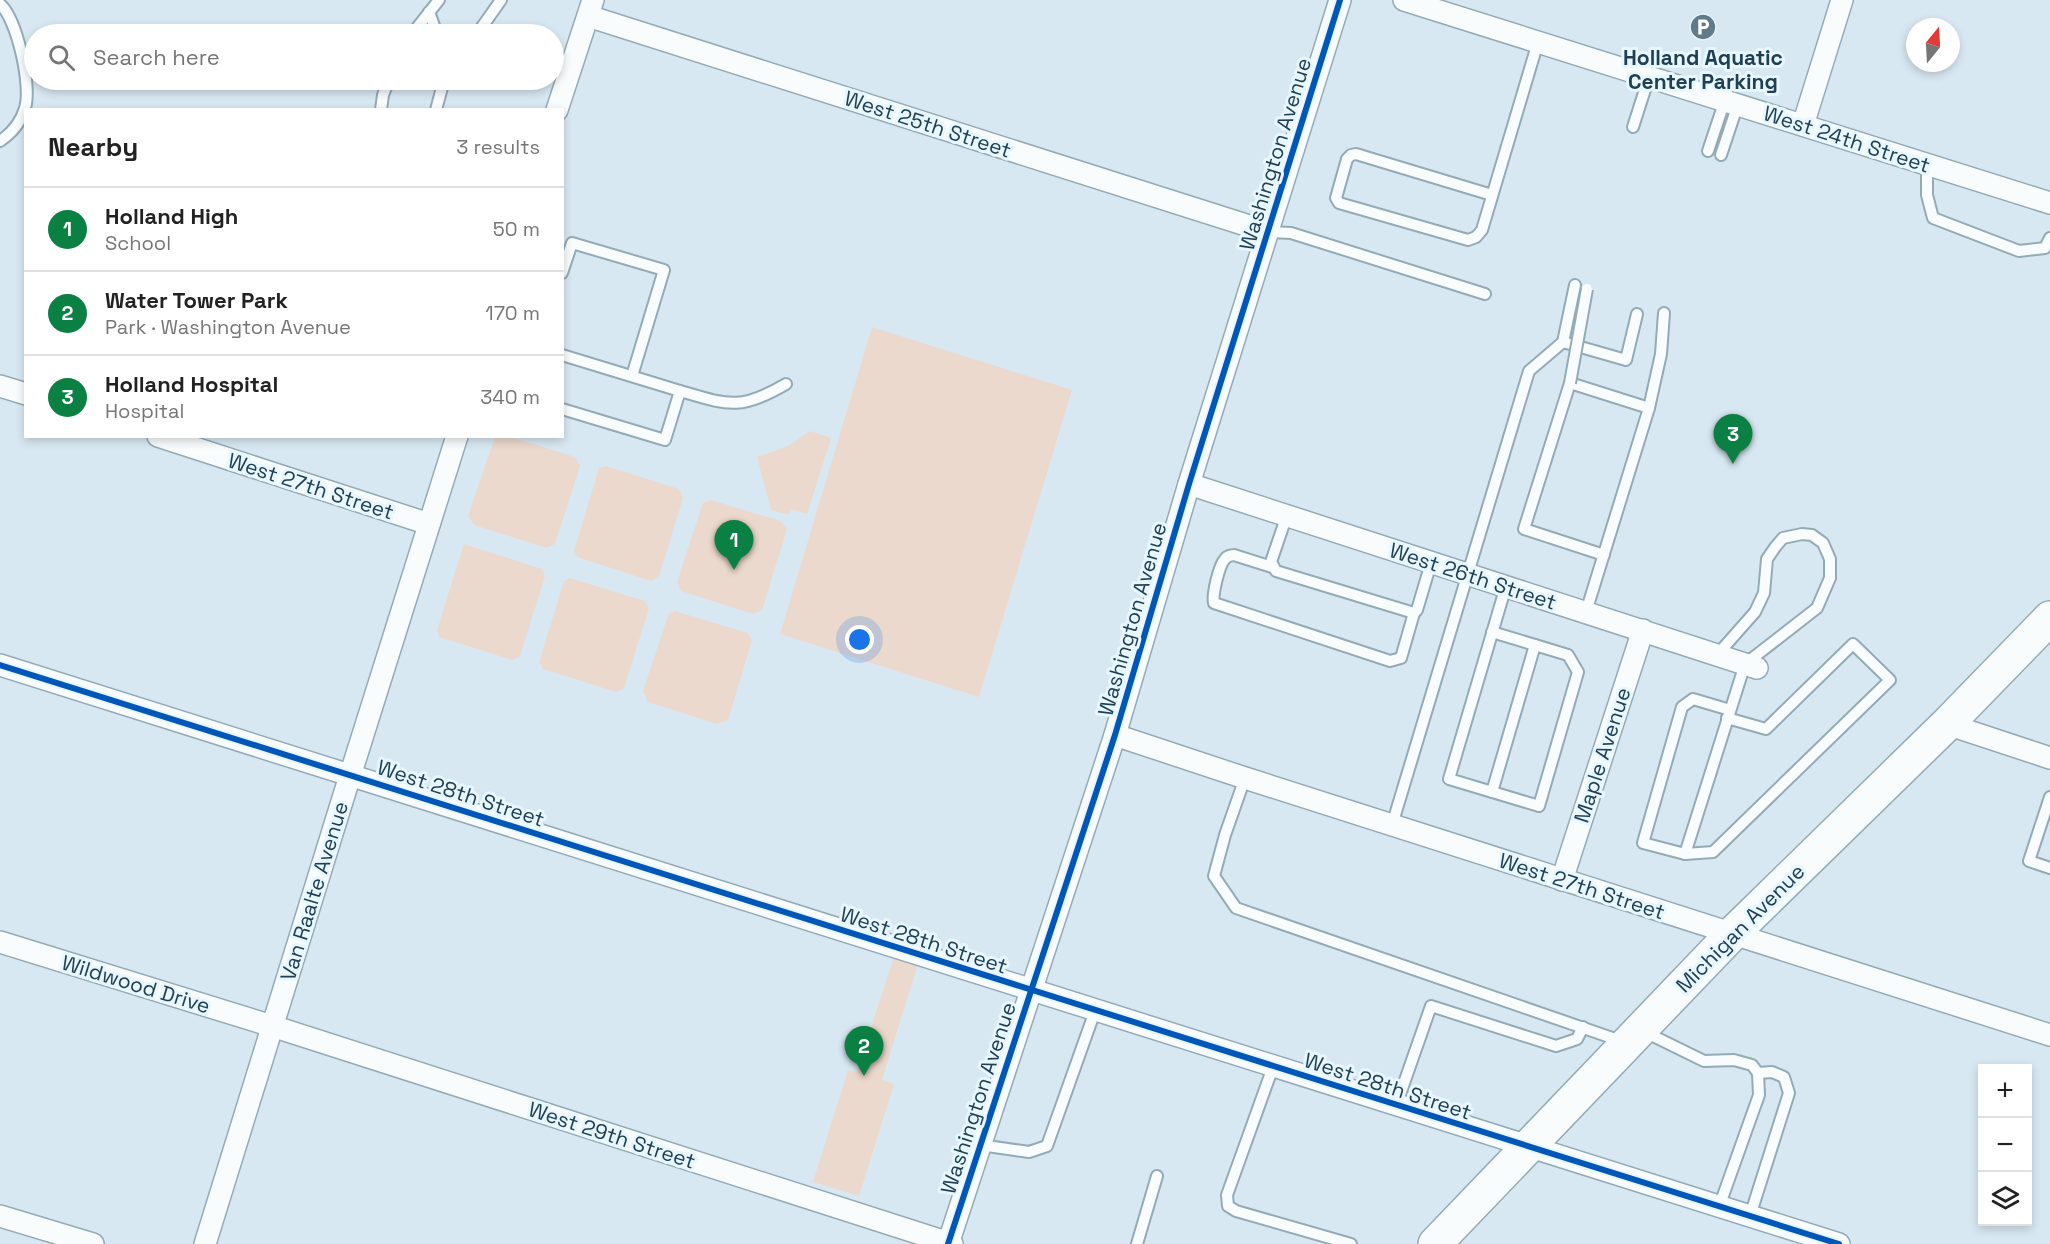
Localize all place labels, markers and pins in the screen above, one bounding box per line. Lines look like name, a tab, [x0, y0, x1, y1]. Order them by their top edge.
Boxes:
parking icon: Holland Aquatic Center Parking	[1688, 12, 1718, 42]
place label: Holland Aquatic Center Parking	[1623, 44, 1783, 95]
pin: 3	[1714, 414, 1752, 464]
pin: 1	[714, 520, 754, 570]
pin: 2	[844, 1026, 884, 1076]

